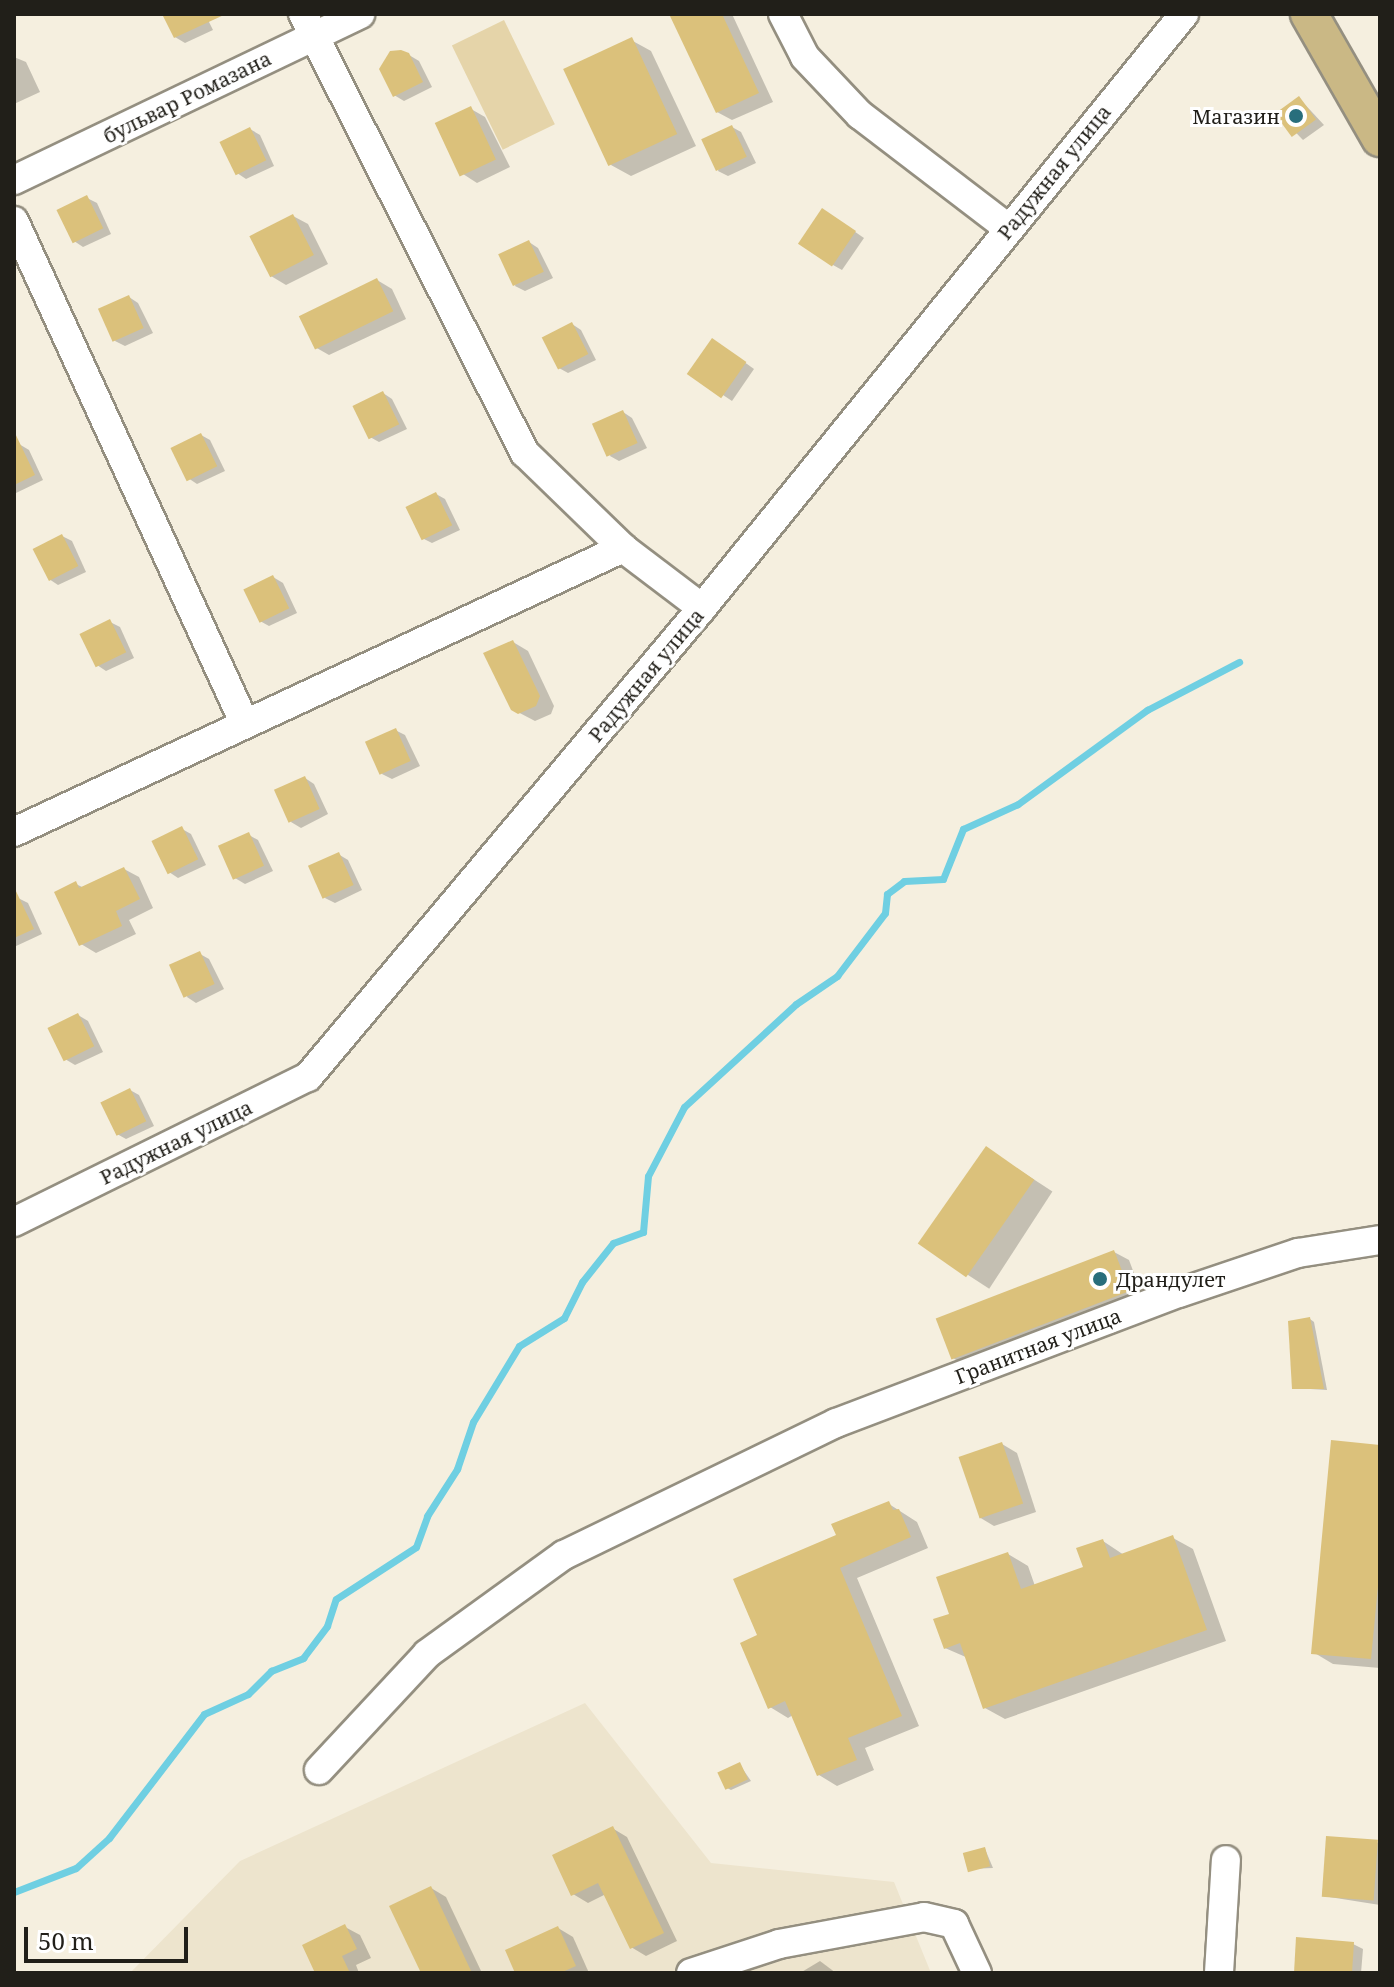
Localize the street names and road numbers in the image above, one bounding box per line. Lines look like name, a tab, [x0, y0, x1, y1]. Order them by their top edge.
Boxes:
street label: бульвар Ромазана	[99, 46, 275, 148]
street label: Радужная улица	[992, 100, 1116, 244]
street label: Радужная улица	[583, 604, 709, 746]
street label: Радужная улица	[96, 1095, 256, 1189]
street label: Гранитная улица	[952, 1303, 1124, 1389]

